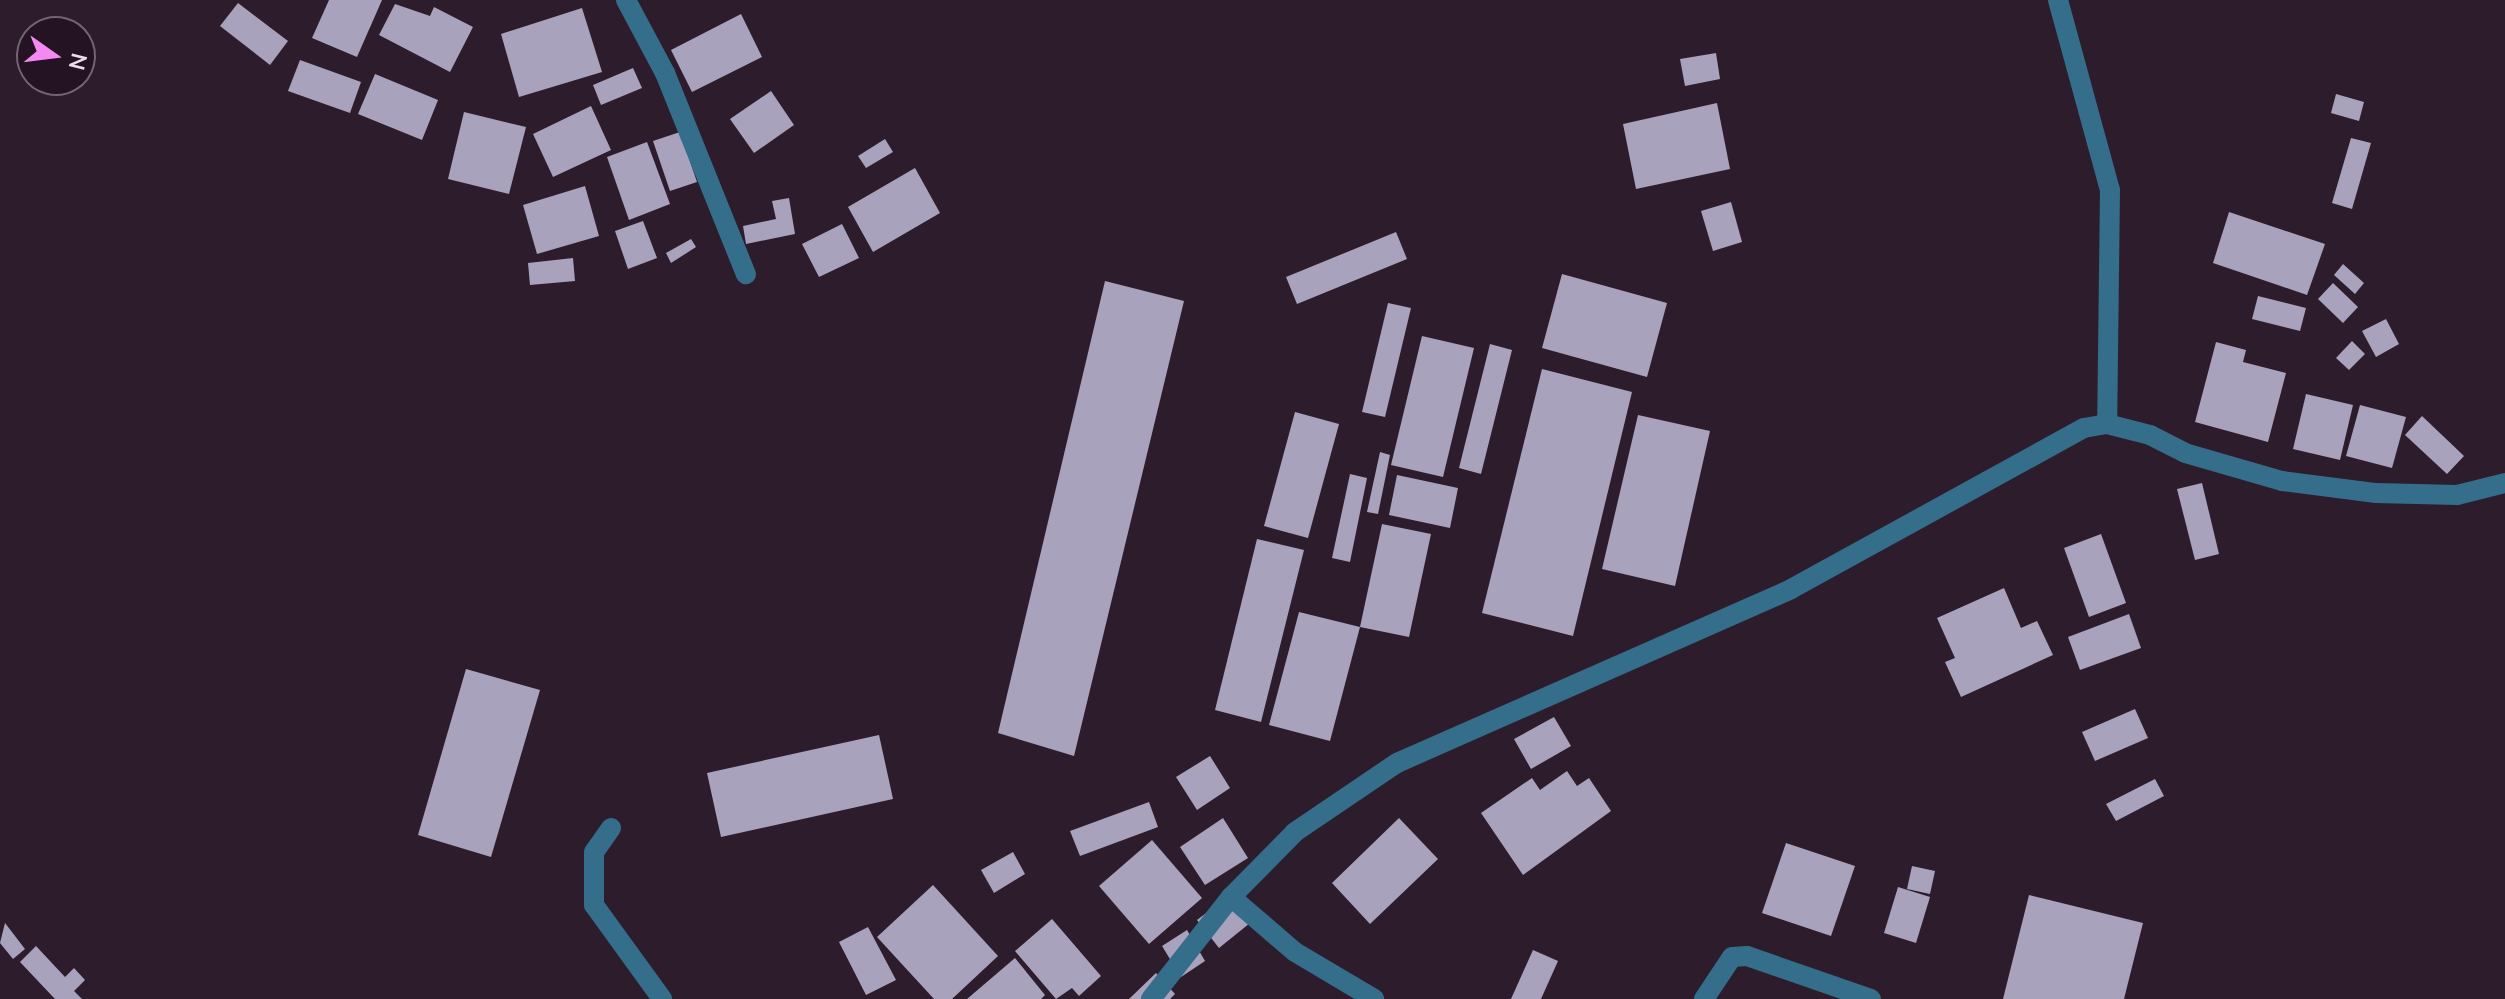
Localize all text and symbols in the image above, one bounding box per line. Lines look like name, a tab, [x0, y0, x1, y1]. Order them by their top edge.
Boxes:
north arrow	[16, 16, 96, 96]
text: N	[61, 50, 94, 73]

